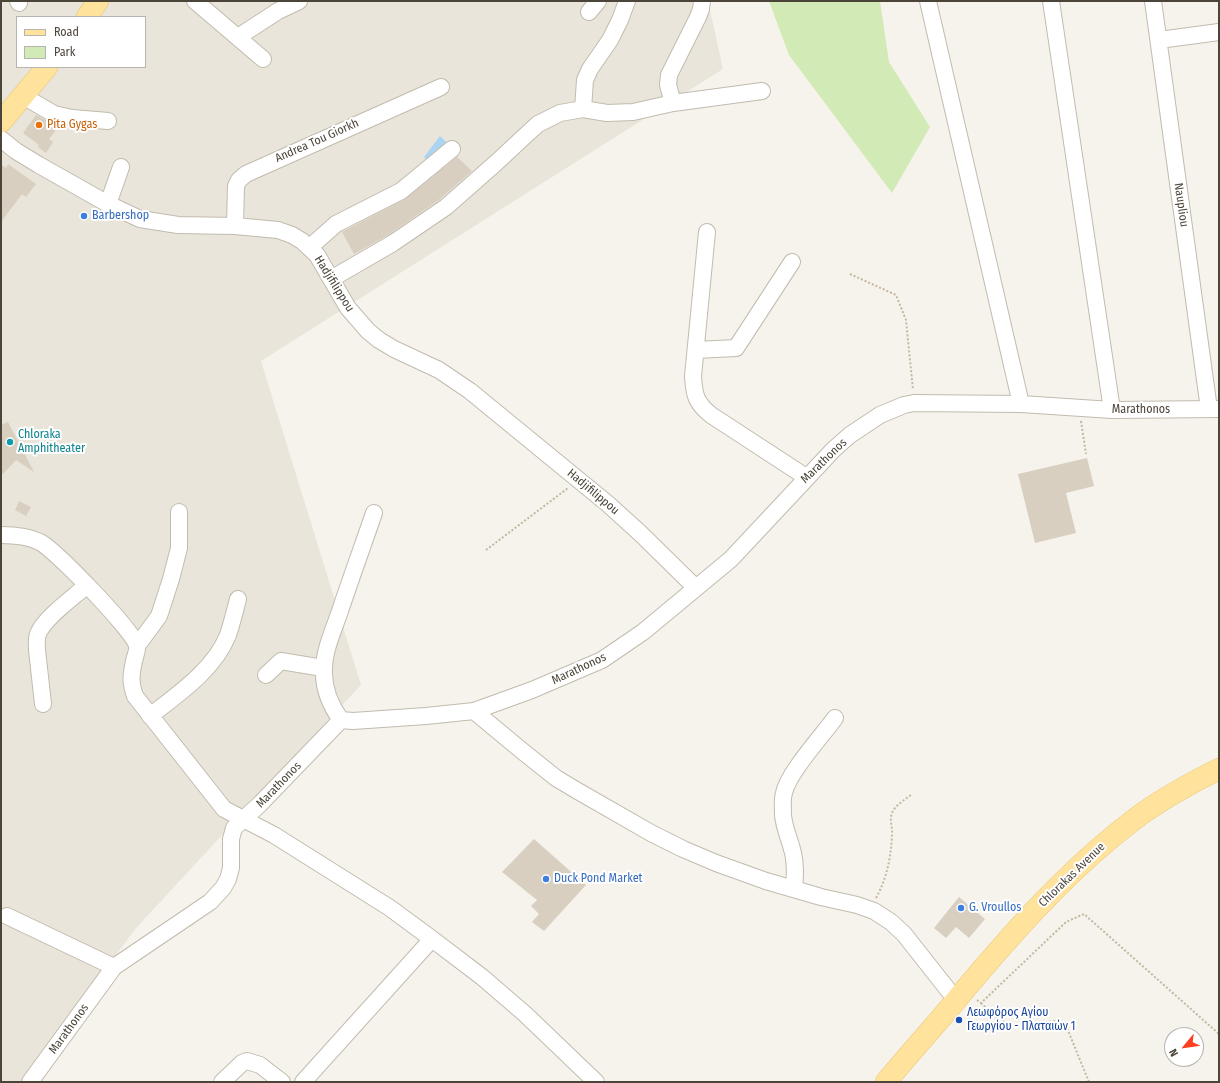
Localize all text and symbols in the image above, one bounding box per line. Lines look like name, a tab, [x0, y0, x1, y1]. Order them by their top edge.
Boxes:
legend	[16, 16, 146, 68]
text: Road	[54, 25, 79, 39]
text: Park	[54, 45, 75, 59]
street label: Andrea Tou Giorkh	[273, 116, 361, 166]
place label: Pita Gygas	[47, 118, 97, 132]
marker: Pita Gygas	[34, 120, 44, 130]
street label: Naupliou	[1171, 182, 1191, 228]
place label: Barbershop	[92, 209, 149, 223]
marker: Barbershop	[79, 211, 89, 221]
street label: Hadjifilippou	[311, 253, 357, 315]
street label: Marathonos	[1112, 403, 1170, 417]
place label: Chloraka Amphitheater	[18, 428, 85, 456]
street label: Marathonos	[798, 436, 850, 486]
marker: Chloraka Amphitheater	[5, 437, 15, 447]
street label: Hadjifilippou	[564, 466, 622, 518]
street label: Marathonos	[549, 650, 609, 688]
street label: Marathonos	[254, 759, 304, 811]
street label: Chlorakas Avenue	[1036, 840, 1108, 910]
place label: Duck Pond Market	[554, 872, 643, 886]
marker: Duck Pond Market	[541, 874, 551, 884]
place label: G. Vroullos	[969, 901, 1021, 915]
marker: G. Vroullos	[956, 903, 966, 913]
street label: Marathonos	[46, 1001, 92, 1057]
place label: Λεωφόρος Αγίου Γεωργίου - Πλαταιών 1	[967, 1006, 1075, 1034]
marker: Λεωφόρος Αγίου Γεωργίου - Πλαταιών 1	[954, 1015, 964, 1025]
north arrow	[1164, 1027, 1204, 1067]
text: N	[1167, 1047, 1181, 1059]

